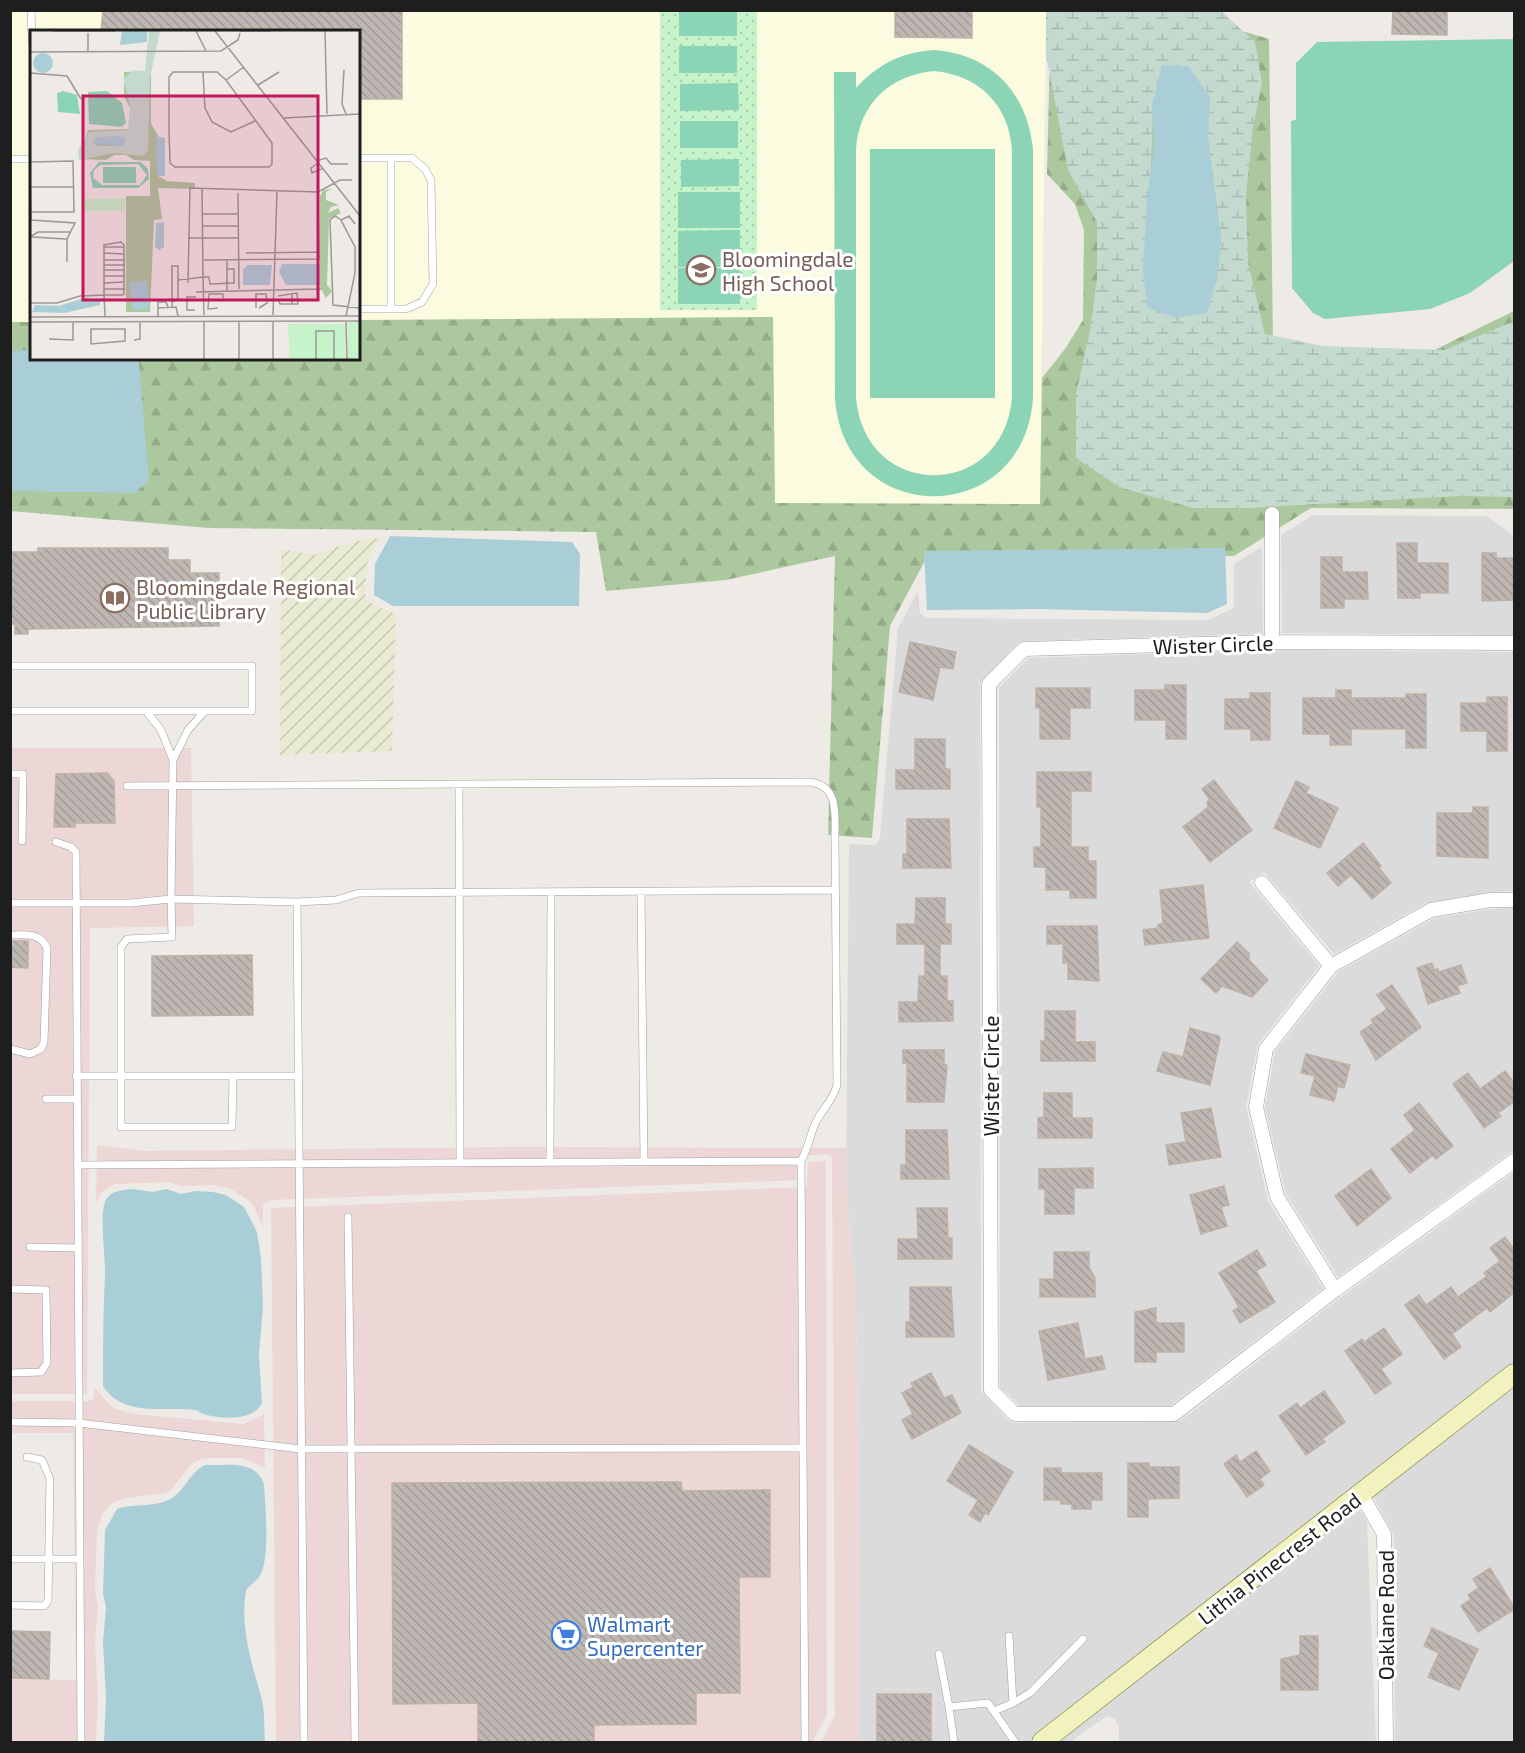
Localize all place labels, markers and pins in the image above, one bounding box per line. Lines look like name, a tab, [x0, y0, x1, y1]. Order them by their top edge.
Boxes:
place label: Bloomingdale High School	[722, 246, 854, 295]
school or university icon: Bloomingdale High School	[685, 254, 717, 286]
place label: Bloomingdale Regional Public Library	[136, 574, 356, 623]
library icon: Bloomingdale Regional Public Library	[99, 582, 131, 614]
place label: Walmart Supercenter	[587, 1611, 704, 1660]
supermarket icon: Walmart Supercenter	[550, 1619, 582, 1651]

